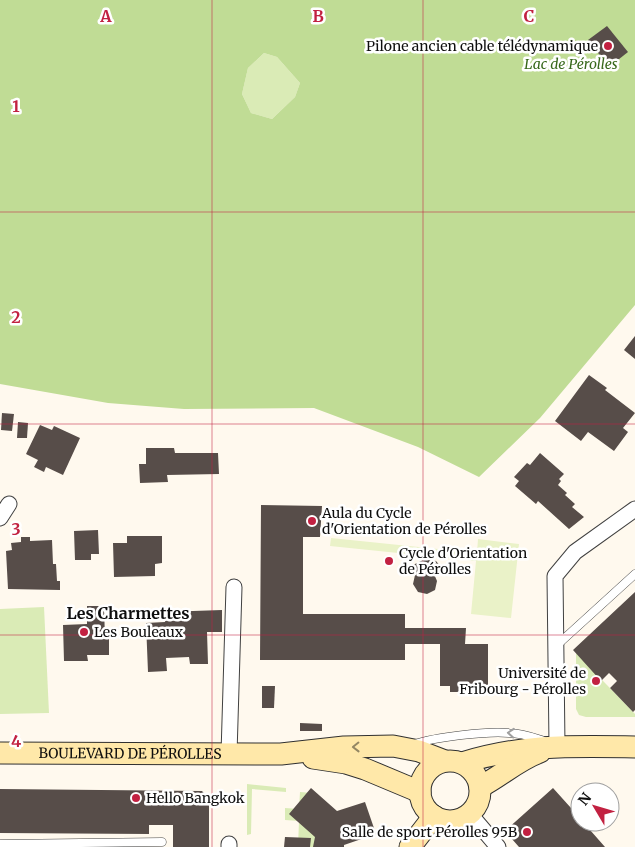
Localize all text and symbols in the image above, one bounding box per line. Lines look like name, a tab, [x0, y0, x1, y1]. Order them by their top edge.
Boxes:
text: A	[99, 6, 112, 26]
text: B	[312, 6, 324, 26]
text: C	[524, 6, 534, 26]
place label: Pilone ancien cable télédynamique	[366, 37, 598, 55]
marker: Pilone ancien cable télédynamique	[602, 40, 614, 52]
park label: Lac de Pérolles	[524, 55, 618, 73]
text: 1	[12, 96, 20, 116]
text: 2	[11, 307, 21, 327]
place label: Aula du Cycle d'Orientation de Pérolles	[321, 504, 487, 538]
marker: Aula du Cycle d'Orientation de Pérolles	[306, 515, 318, 527]
text: 3	[11, 519, 21, 539]
place label: Cycle d'Orientation de Pérolles	[399, 544, 527, 578]
marker: Cycle d'Orientation de Pérolles	[383, 555, 395, 567]
district label: Les Charmettes	[66, 603, 190, 623]
place label: Les Bouleaux	[94, 623, 184, 641]
marker: Les Bouleaux	[78, 626, 90, 638]
place label: Université de Fribourg - Pérolles	[459, 664, 586, 698]
marker: Université de Fribourg - Pérolles	[590, 675, 602, 687]
one-way arrow	[506, 728, 514, 739]
text: 4	[11, 731, 21, 751]
one-way arrow	[352, 742, 360, 752]
street label: BOULEVARD DE PÉROLLES	[38, 744, 222, 763]
north arrow	[570, 782, 620, 832]
place label: Hello Bangkok	[146, 789, 245, 807]
text: N	[574, 789, 595, 809]
marker: Hello Bangkok	[130, 792, 142, 804]
place label: Salle de sport Pérolles 95B	[342, 823, 517, 841]
marker: Salle de sport Pérolles 95B	[521, 826, 533, 838]

